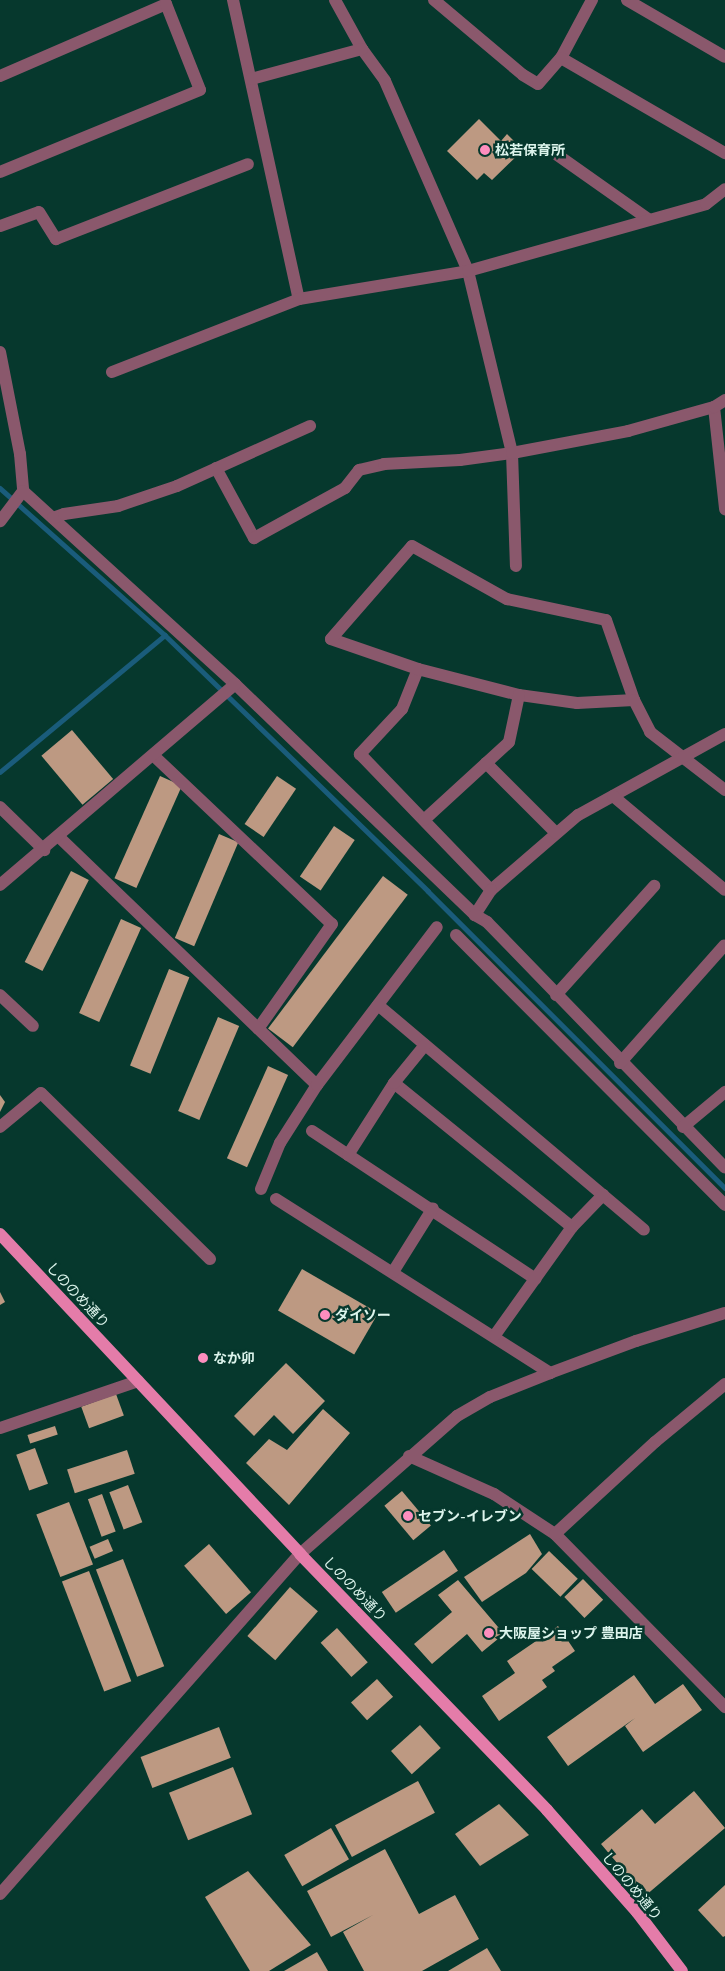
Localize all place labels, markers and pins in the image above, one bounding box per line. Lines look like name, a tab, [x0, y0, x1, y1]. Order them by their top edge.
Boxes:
place label: 松若保育所	[495, 142, 565, 158]
marker: 松若保育所	[479, 144, 491, 156]
place label: ダイソー	[335, 1307, 391, 1323]
marker: ダイソー	[319, 1309, 331, 1321]
place label: なか卯	[213, 1350, 255, 1366]
marker: なか卯	[197, 1352, 209, 1364]
place label: セブン-イレブン	[418, 1508, 522, 1524]
marker: セブン-イレブン	[402, 1510, 414, 1522]
place label: 大阪屋ショップ 豊田店	[499, 1625, 643, 1641]
marker: 大阪屋ショップ 豊田店	[483, 1627, 495, 1639]

